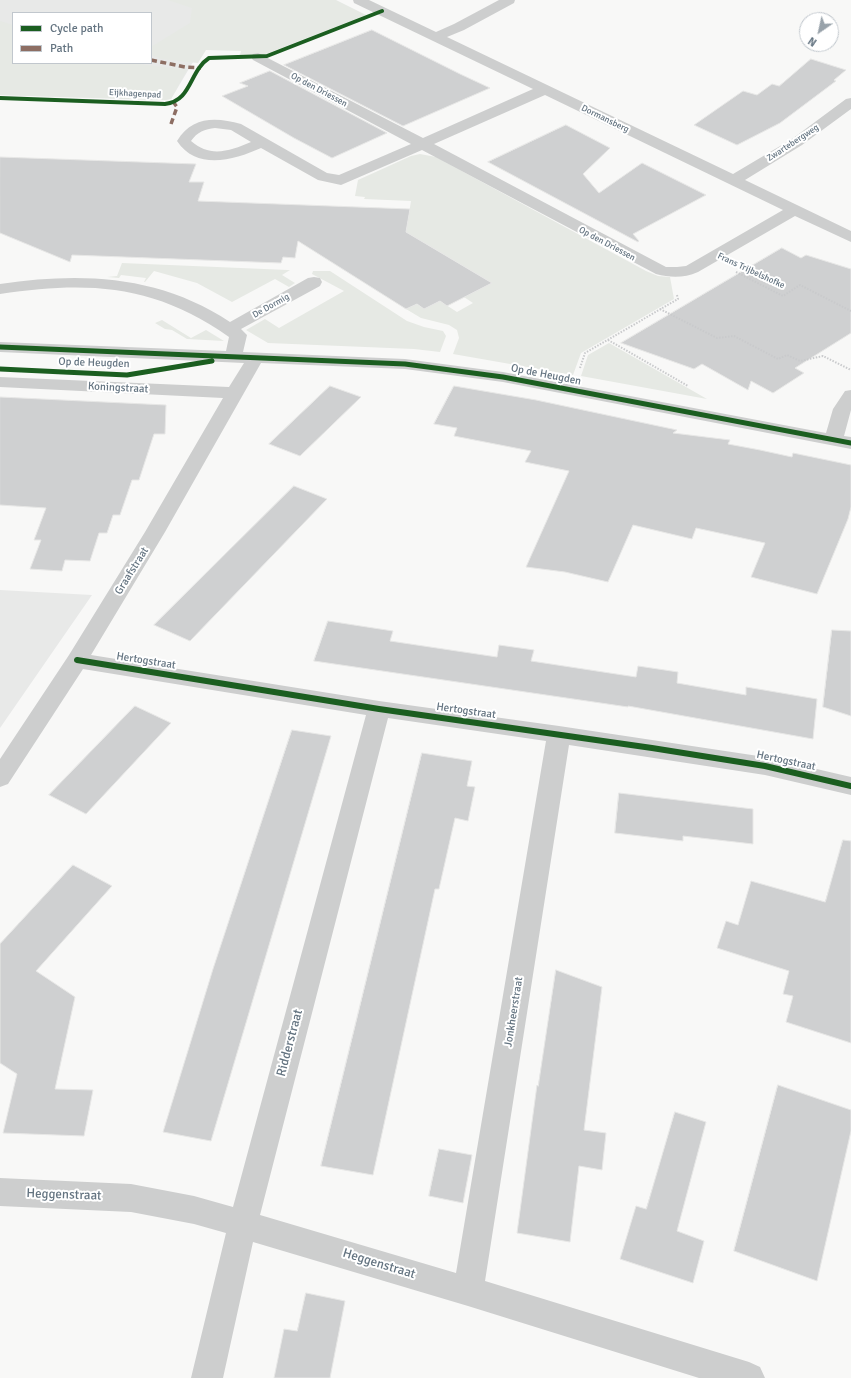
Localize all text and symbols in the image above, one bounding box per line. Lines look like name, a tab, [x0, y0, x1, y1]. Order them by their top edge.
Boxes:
legend	[12, 12, 152, 64]
north arrow	[799, 12, 839, 52]
text: Cycle path	[50, 21, 103, 36]
text: N	[806, 34, 819, 49]
text: Path	[50, 41, 73, 56]
street label: Op den Driessen	[289, 71, 349, 109]
street label: Eijkhagenpad	[109, 87, 161, 101]
street label: Dormansberg	[579, 103, 631, 135]
street label: Zwartebergweg	[765, 122, 821, 164]
street label: Op den Driessen	[577, 225, 637, 263]
street label: Frans Trijbelshofke	[716, 251, 786, 291]
street label: De Dormig	[251, 291, 291, 321]
street label: Op de Heugden	[58, 355, 130, 371]
street label: Op de Heugden	[510, 362, 582, 388]
street label: Koningstraat	[87, 380, 149, 396]
street label: Graafstraat	[112, 545, 152, 597]
street label: Hertogstraat	[115, 650, 177, 672]
street label: Hertogstraat	[435, 700, 497, 722]
street label: Hertogstraat	[755, 748, 817, 774]
street label: Jonkheerstraat	[502, 976, 526, 1048]
street label: Ridderstraat	[274, 1008, 306, 1078]
street label: Heggenstraat	[26, 1186, 102, 1204]
street label: Heggenstraat	[341, 1246, 417, 1282]

